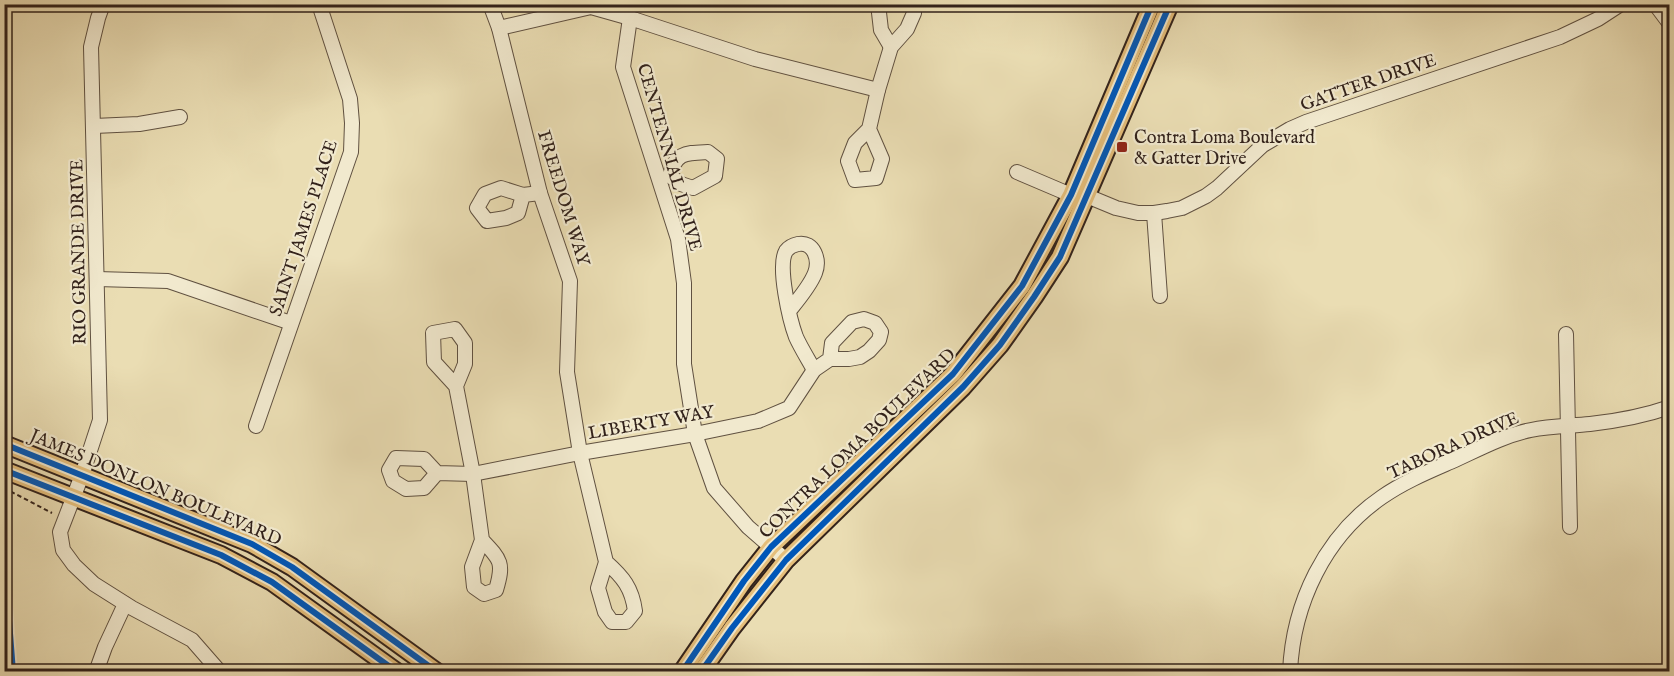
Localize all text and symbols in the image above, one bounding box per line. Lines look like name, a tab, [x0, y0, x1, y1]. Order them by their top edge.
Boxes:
street label: GATTER DRIVE	[1298, 49, 1439, 117]
street label: CENTENNIAL DRIVE	[631, 61, 706, 254]
place label: Contra Loma Boulevard & Gatter Drive	[1134, 127, 1315, 171]
street label: FREEDOM WAY	[531, 128, 594, 270]
street label: SAINT JAMES PLACE	[265, 137, 344, 319]
marker: Contra Loma Boulevard & Gatter Drive	[1115, 140, 1129, 154]
street label: RIO GRANDE DRIVE	[66, 159, 93, 345]
street label: CONTRA LOMA BOULEVARD	[755, 344, 961, 544]
street label: LIBERTY WAY	[586, 401, 717, 446]
street label: TABORA DRIVE	[1385, 407, 1523, 486]
street label: JAMES DONLON BOULEVARD	[24, 424, 285, 552]

